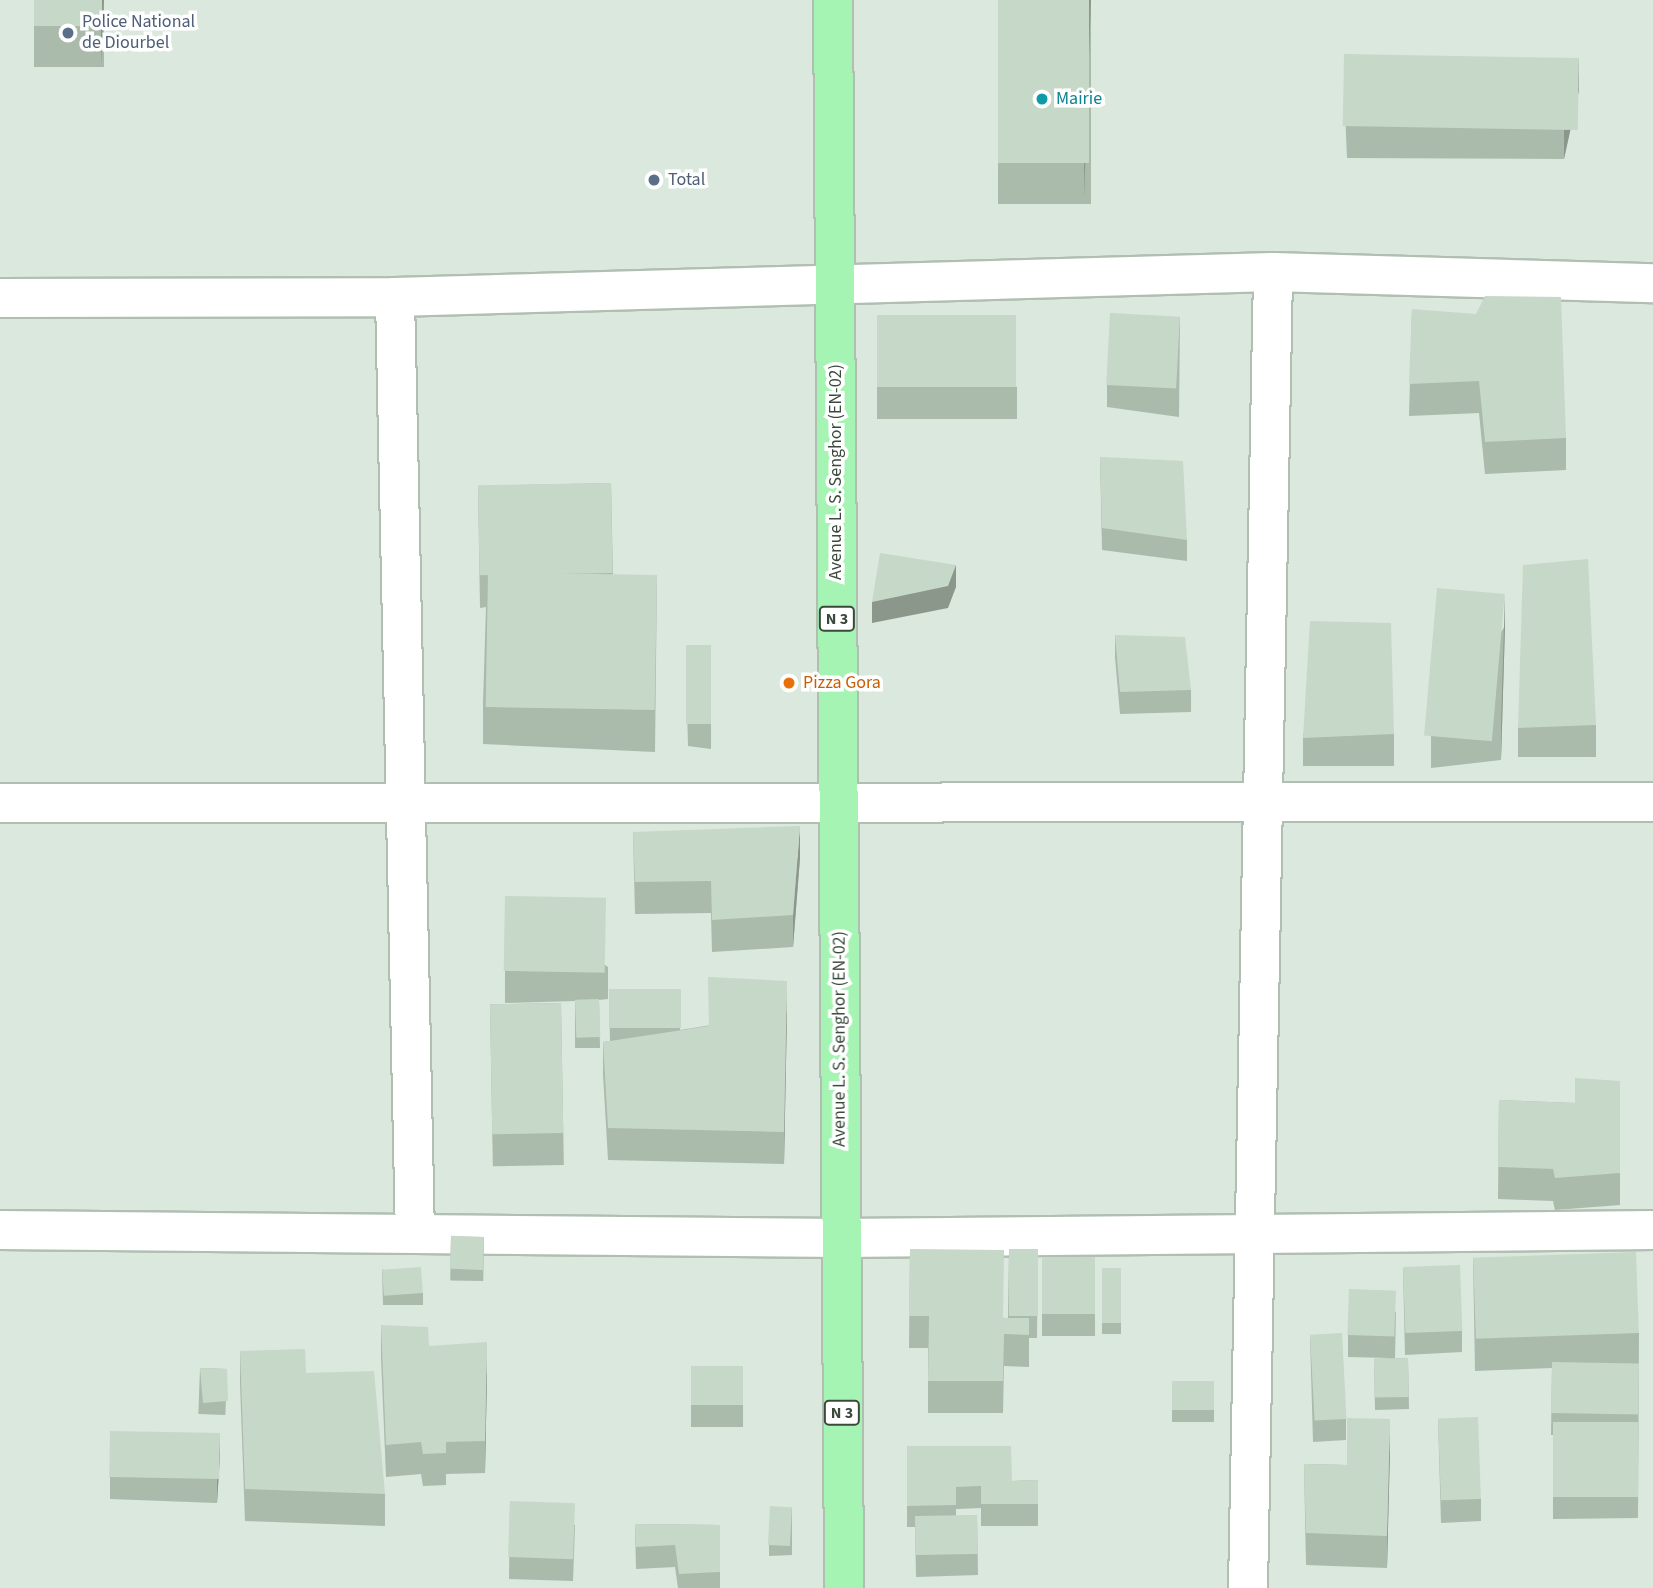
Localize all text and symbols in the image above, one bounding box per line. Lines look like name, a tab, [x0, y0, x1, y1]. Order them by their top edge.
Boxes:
place label: Police National de Diourbel	[82, 12, 195, 54]
marker: Police National de Diourbel	[60, 25, 76, 41]
place label: Mairie	[1056, 88, 1102, 110]
marker: Mairie	[1034, 91, 1050, 107]
place label: Total	[668, 169, 705, 191]
marker: Total	[646, 172, 662, 188]
street label: Avenue L. S. Senghor (EN-02)	[825, 364, 847, 580]
road number: N 3	[818, 606, 856, 632]
place label: Pizza Gora	[803, 672, 881, 694]
marker: Pizza Gora	[781, 675, 797, 691]
street label: Avenue L. S. Senghor (EN-02)	[829, 931, 851, 1147]
road number: N 3	[823, 1400, 861, 1426]

